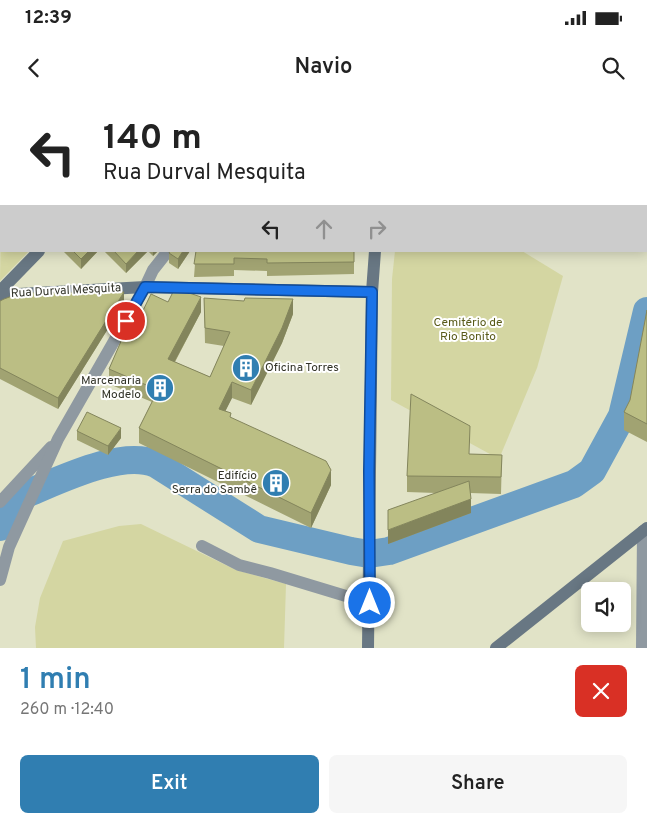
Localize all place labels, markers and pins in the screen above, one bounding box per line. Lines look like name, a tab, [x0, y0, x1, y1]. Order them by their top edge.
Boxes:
pin	[105, 300, 147, 342]
building icon: Oficina Torres	[231, 353, 261, 383]
place label: Oficina Torres	[265, 360, 339, 376]
place label: Marcenaria Modelo	[81, 373, 141, 403]
building icon: Marcenaria Modelo	[145, 373, 175, 403]
place label: Edifício Serra do Sambê	[172, 468, 257, 498]
building icon: Edifício Serra do Sambê	[261, 468, 291, 498]

